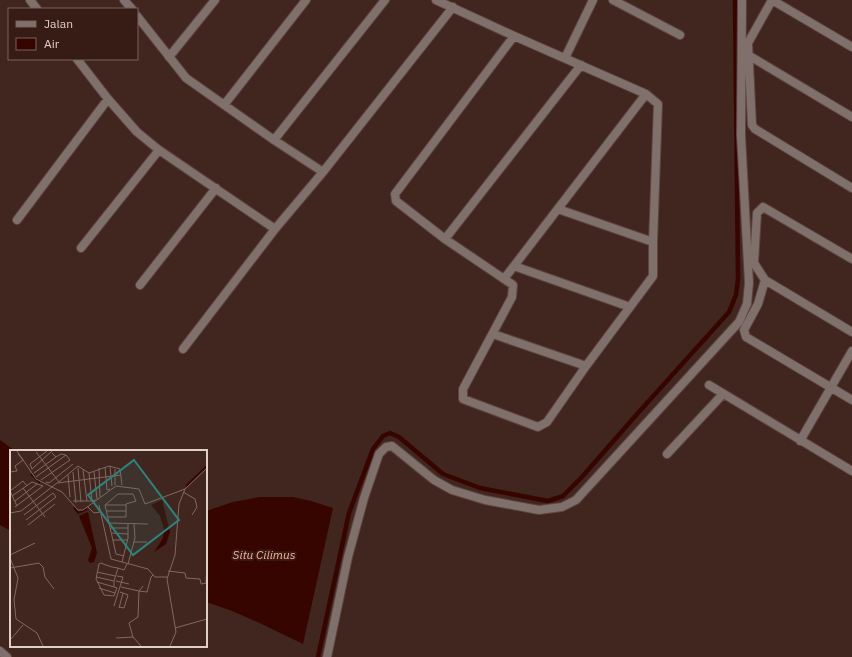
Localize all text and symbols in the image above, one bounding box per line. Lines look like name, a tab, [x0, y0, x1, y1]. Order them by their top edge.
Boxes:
legend	[8, 8, 138, 60]
text: Jalan	[44, 16, 73, 31]
text: Air	[44, 36, 60, 51]
inset map	[10, 450, 207, 647]
water label: Situ Cilimus	[233, 547, 296, 562]

